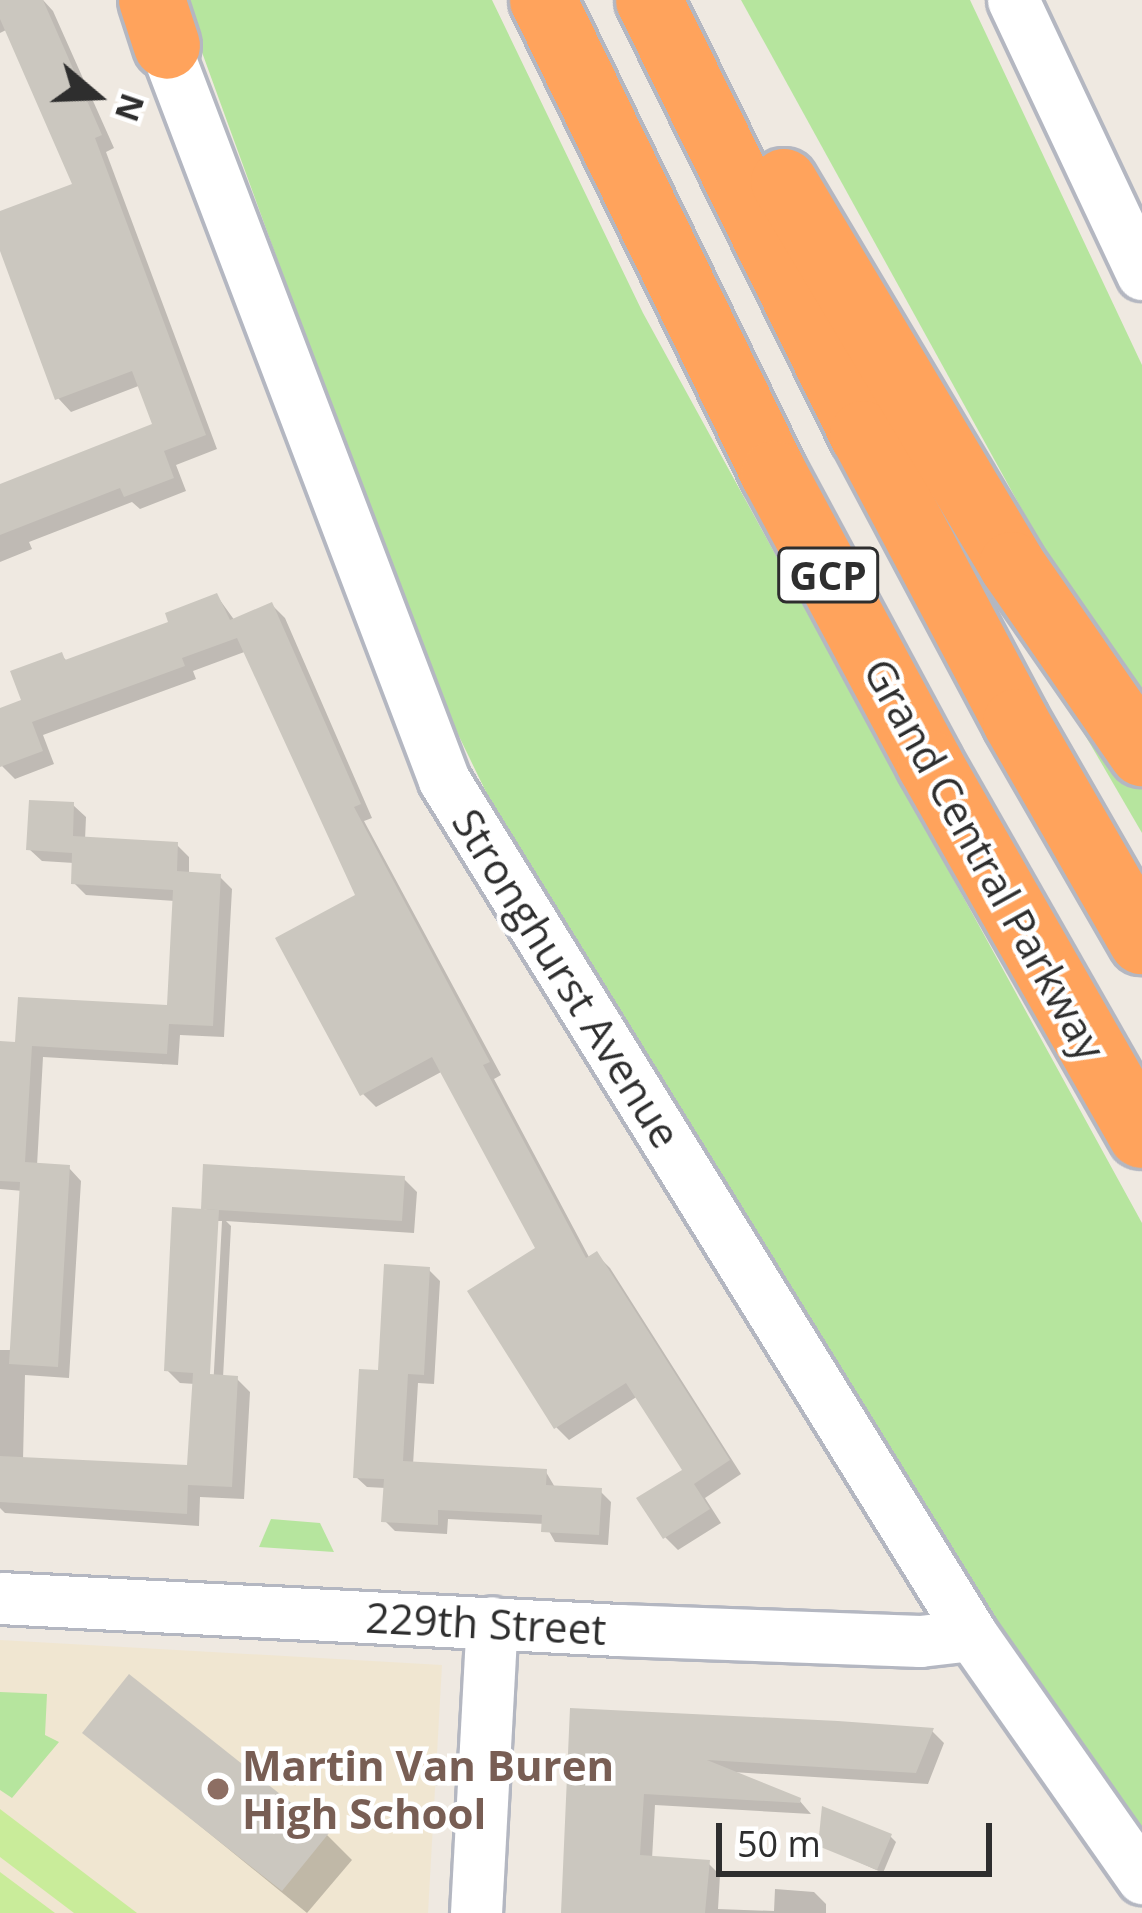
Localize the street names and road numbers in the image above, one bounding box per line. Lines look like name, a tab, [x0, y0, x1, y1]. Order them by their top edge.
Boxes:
road number: GCP	[777, 542, 879, 608]
street label: Grand Central Parkway	[854, 650, 1116, 1068]
street label: Stronghurst Avenue	[442, 799, 692, 1157]
street label: 229th Street	[364, 1592, 608, 1654]

